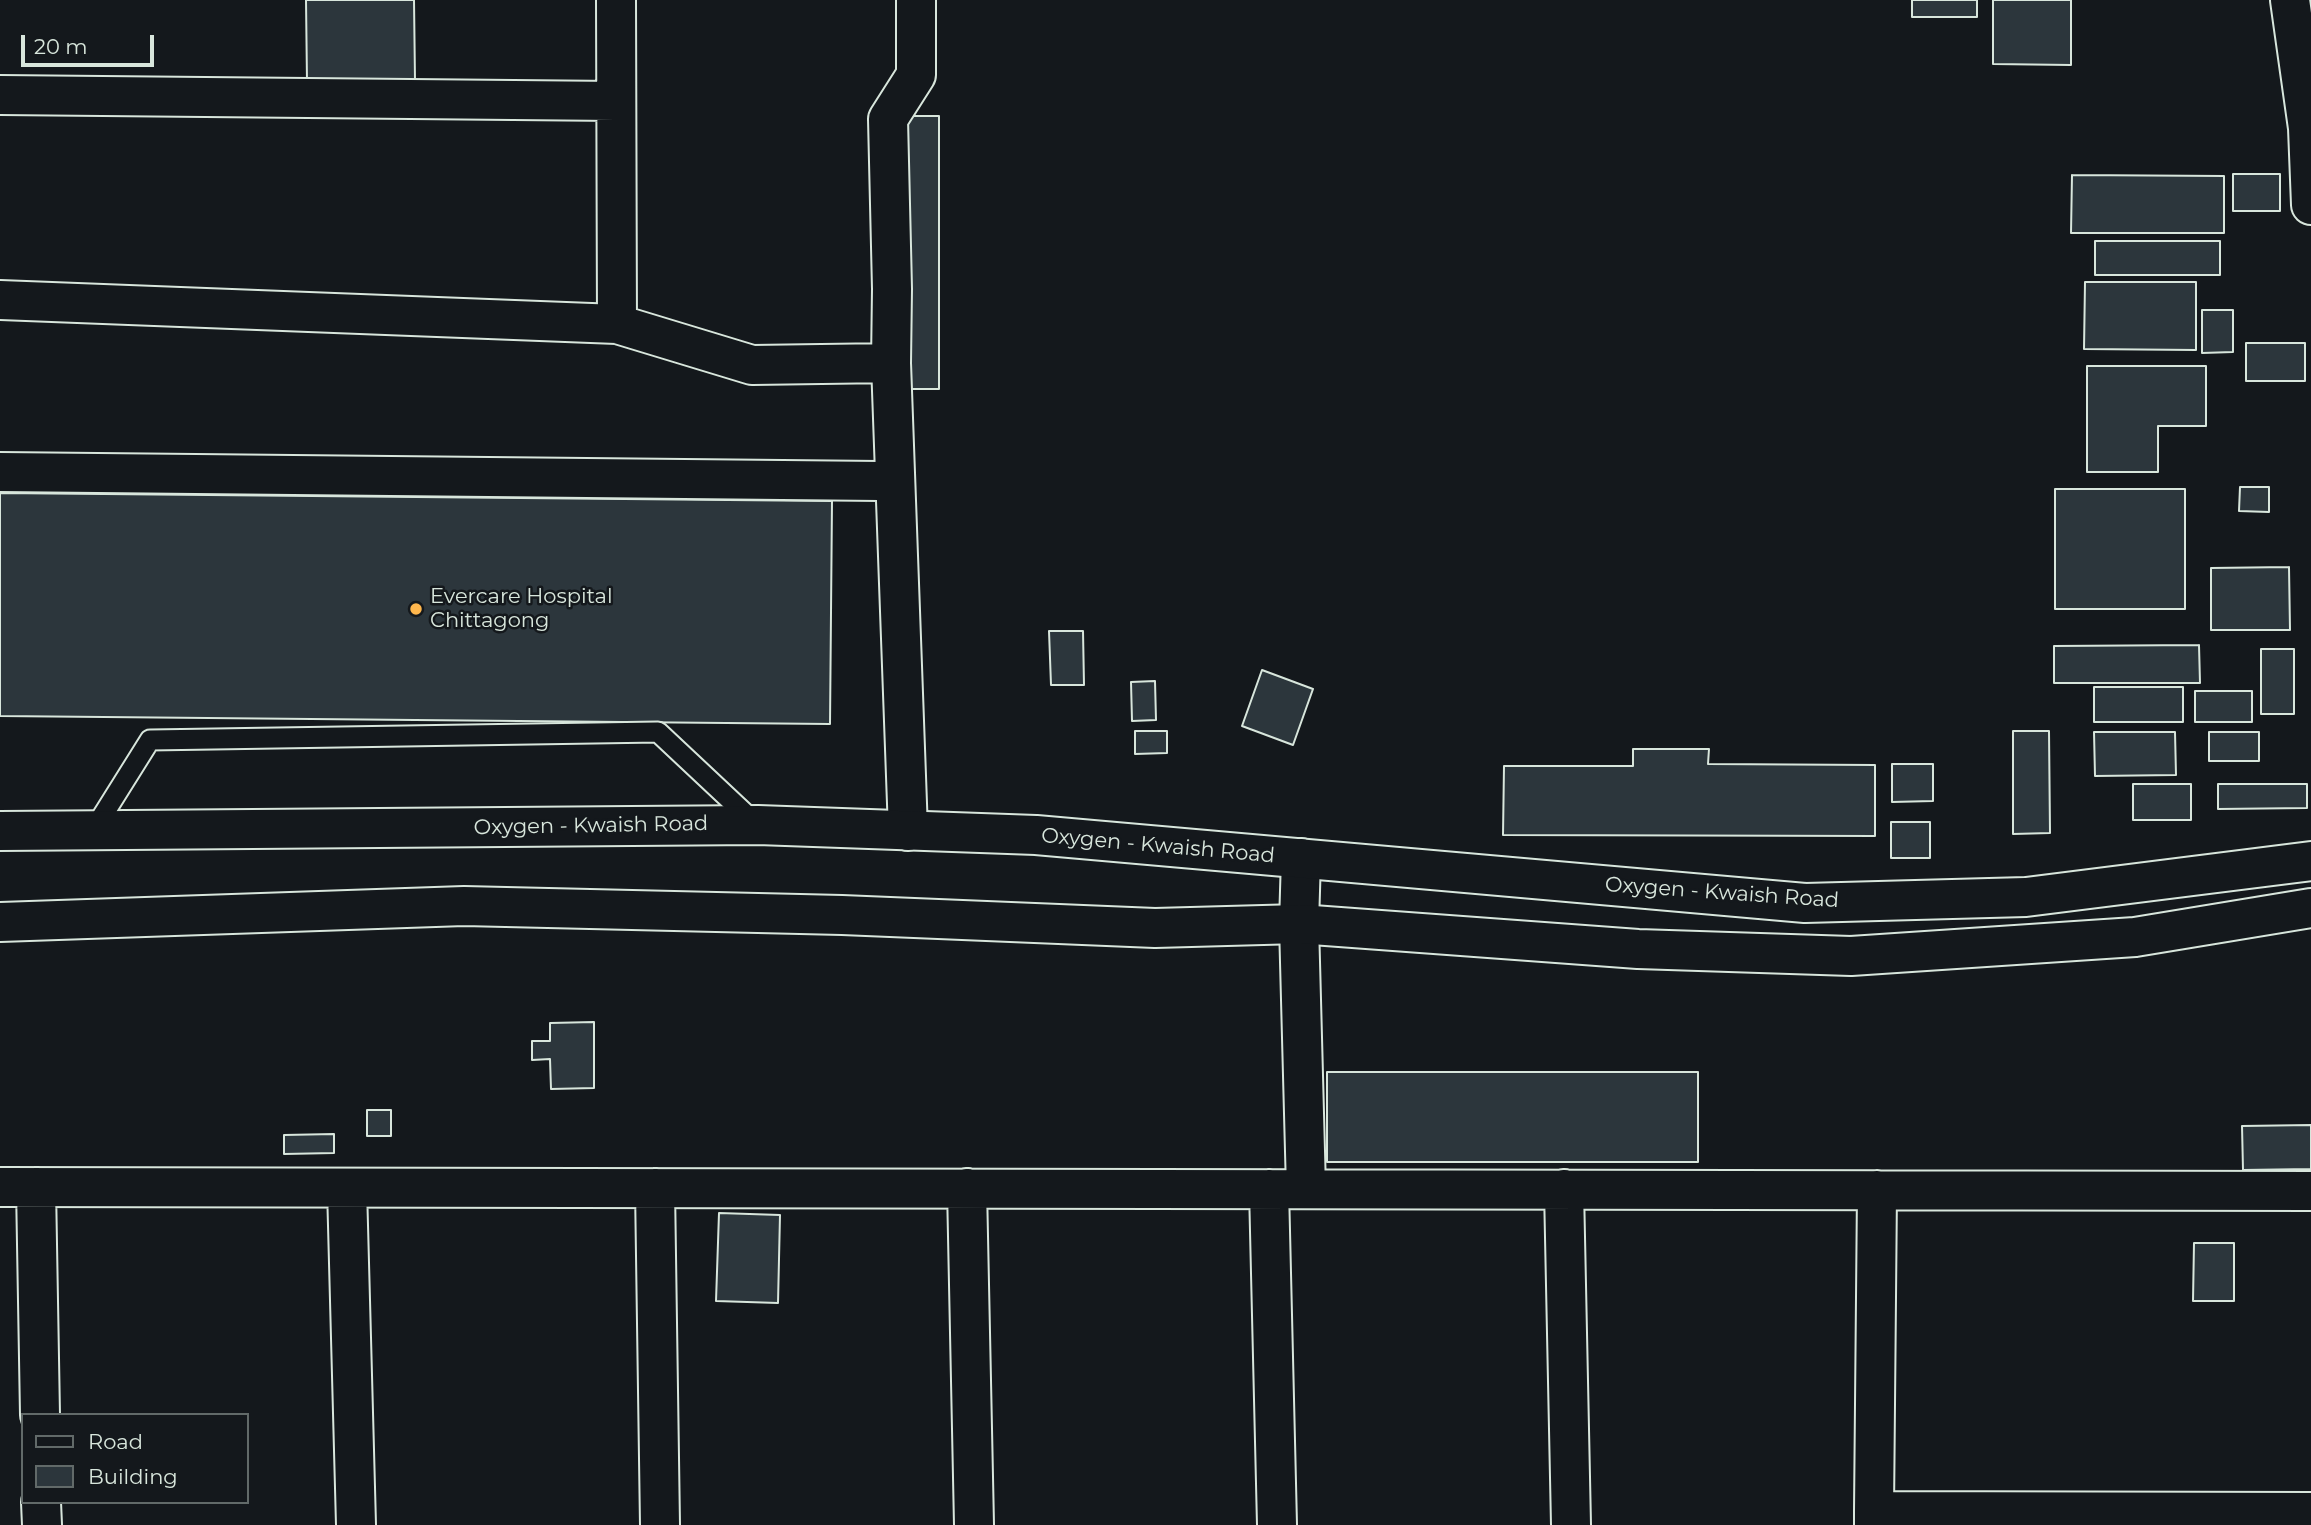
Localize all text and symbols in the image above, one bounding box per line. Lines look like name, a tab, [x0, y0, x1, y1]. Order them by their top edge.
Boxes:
scale bar	[24, 21, 158, 65]
text: 20 m	[34, 34, 88, 59]
place label: Evercare Hospital Chittagong	[430, 584, 613, 634]
marker: Evercare Hospital Chittagong	[408, 601, 424, 617]
street label: Oxygen - Kwaish Road	[474, 811, 708, 841]
street label: Oxygen - Kwaish Road	[1040, 823, 1276, 869]
street label: Oxygen - Kwaish Road	[1604, 872, 1840, 914]
legend	[21, 1413, 248, 1504]
text: Road	[88, 1429, 143, 1454]
text: Building	[88, 1464, 178, 1489]

